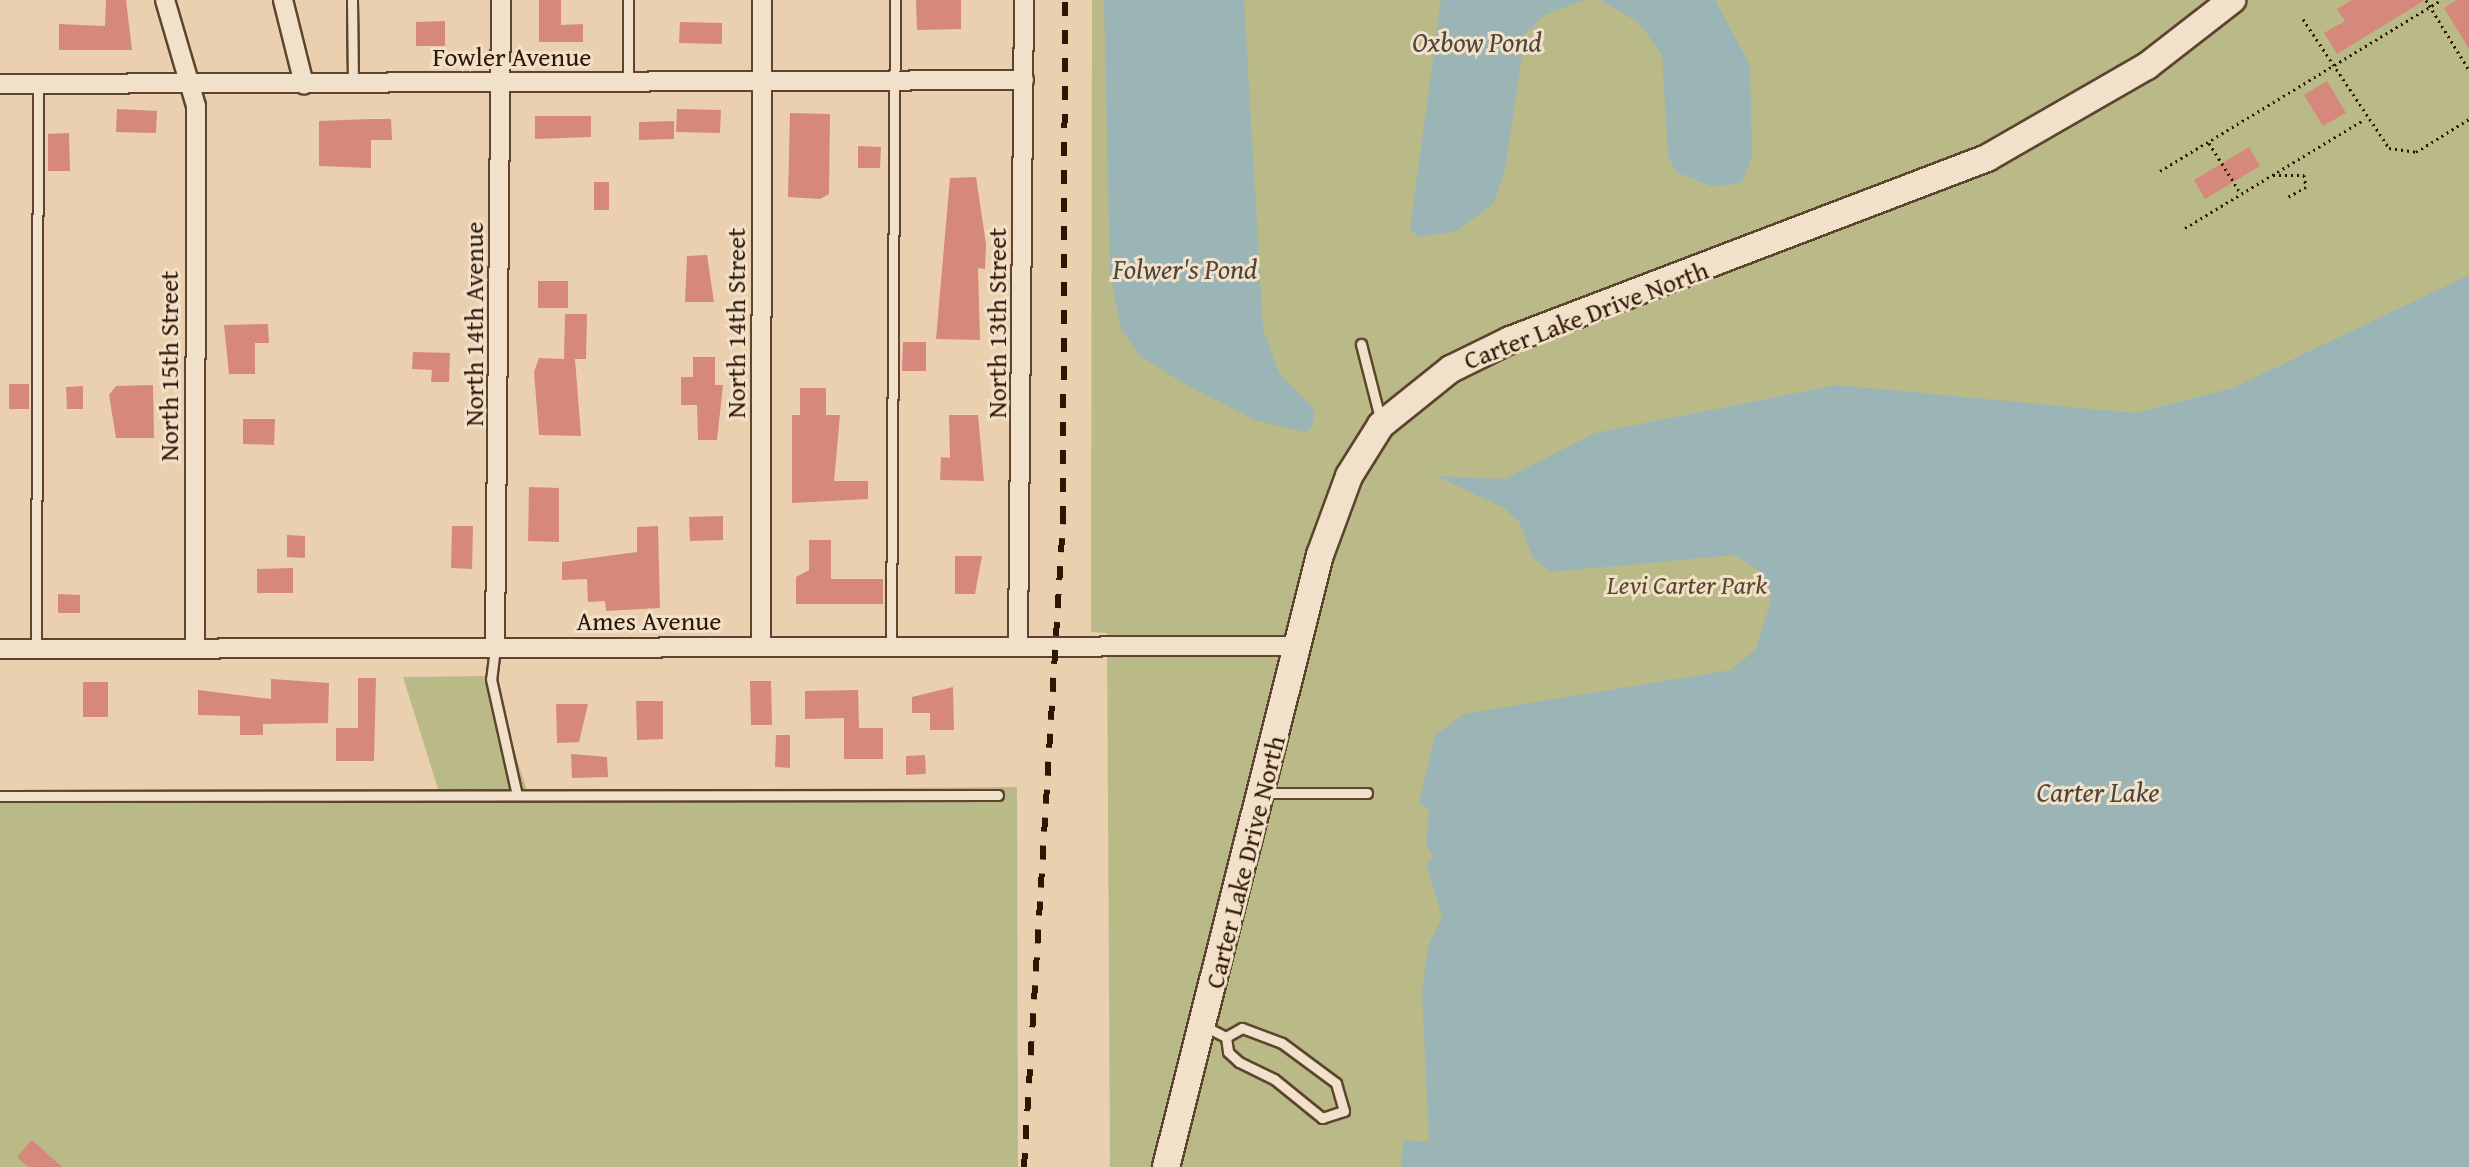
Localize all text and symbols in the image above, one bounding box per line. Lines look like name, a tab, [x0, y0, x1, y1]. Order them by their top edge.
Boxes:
water label: Oxbow Pond	[1412, 25, 1542, 59]
street label: Fowler Avenue	[433, 41, 591, 73]
street label: North 14th Avenue	[458, 222, 490, 426]
street label: North 14th Street	[720, 228, 752, 418]
street label: North 13th Street	[981, 228, 1013, 418]
water label: Folwer's Pond	[1112, 252, 1258, 286]
street label: Carter Lake Drive North	[1459, 254, 1713, 376]
street label: North 15th Street	[153, 271, 185, 461]
park label: Levi Carter Park	[1607, 569, 1767, 601]
street label: Ames Avenue	[576, 605, 722, 637]
street label: Carter Lake Drive North	[1198, 732, 1292, 992]
water label: Carter Lake	[2037, 775, 2159, 809]

